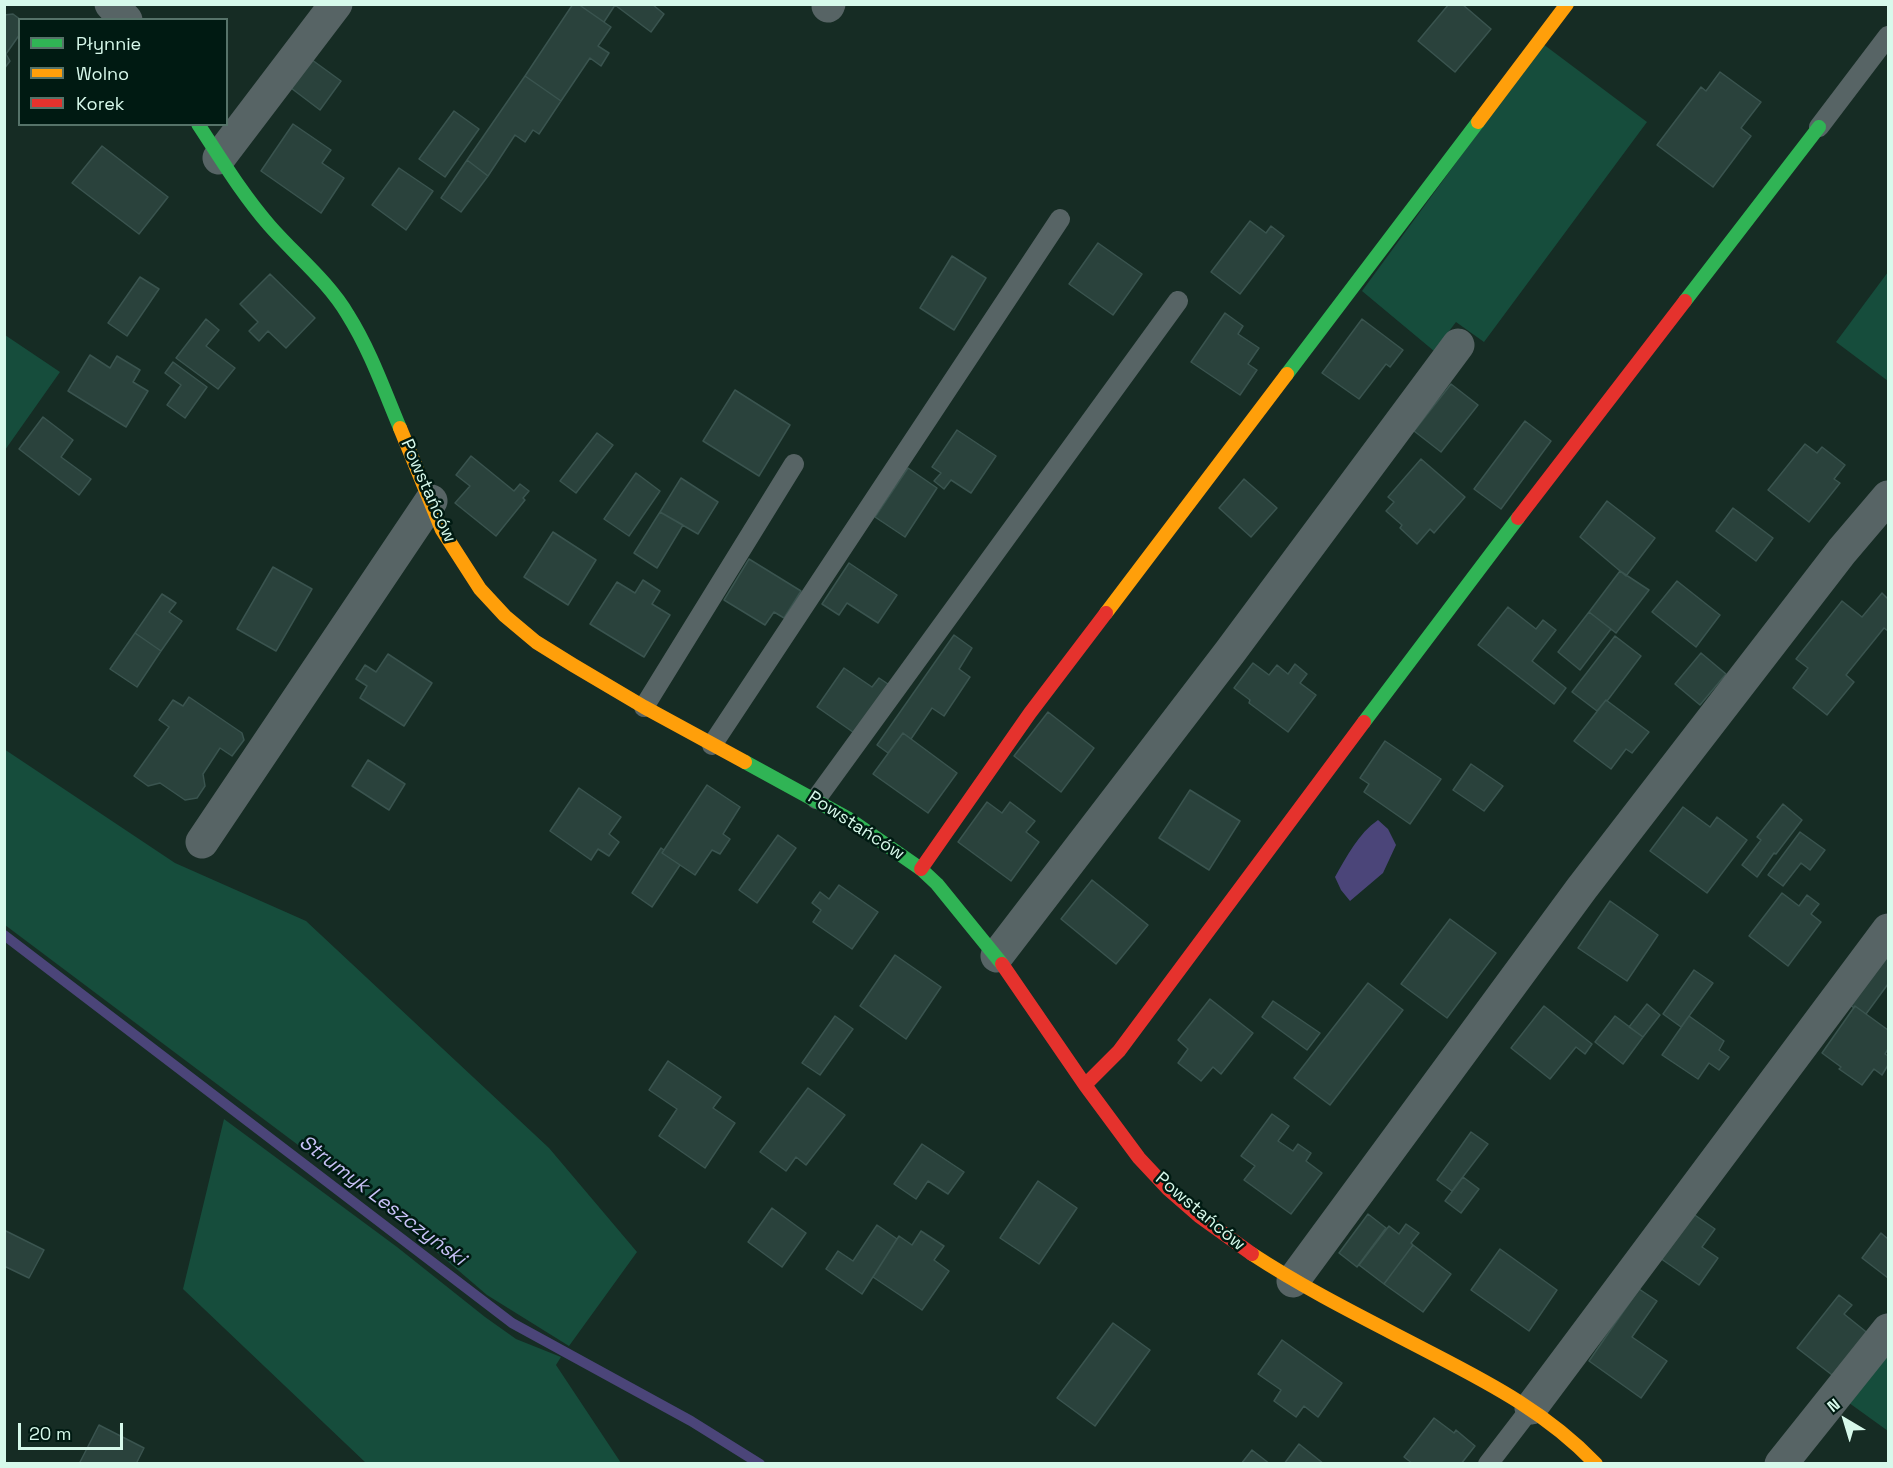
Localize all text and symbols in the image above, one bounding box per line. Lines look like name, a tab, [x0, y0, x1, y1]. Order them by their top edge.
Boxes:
legend	[18, 18, 228, 126]
text: Płynnie	[76, 32, 141, 55]
text: Wolno	[76, 62, 129, 85]
text: Korek	[76, 92, 125, 115]
street label: Powstańców	[396, 436, 460, 546]
street label: Powstańców	[804, 787, 908, 865]
water label: Strumyk Leszczyński	[294, 1131, 470, 1271]
street label: Powstańców	[1151, 1168, 1249, 1256]
north arrow	[1815, 1390, 1875, 1450]
text: N	[1823, 1394, 1844, 1417]
scale bar	[21, 1411, 126, 1449]
text: 20 m	[29, 1422, 72, 1445]

